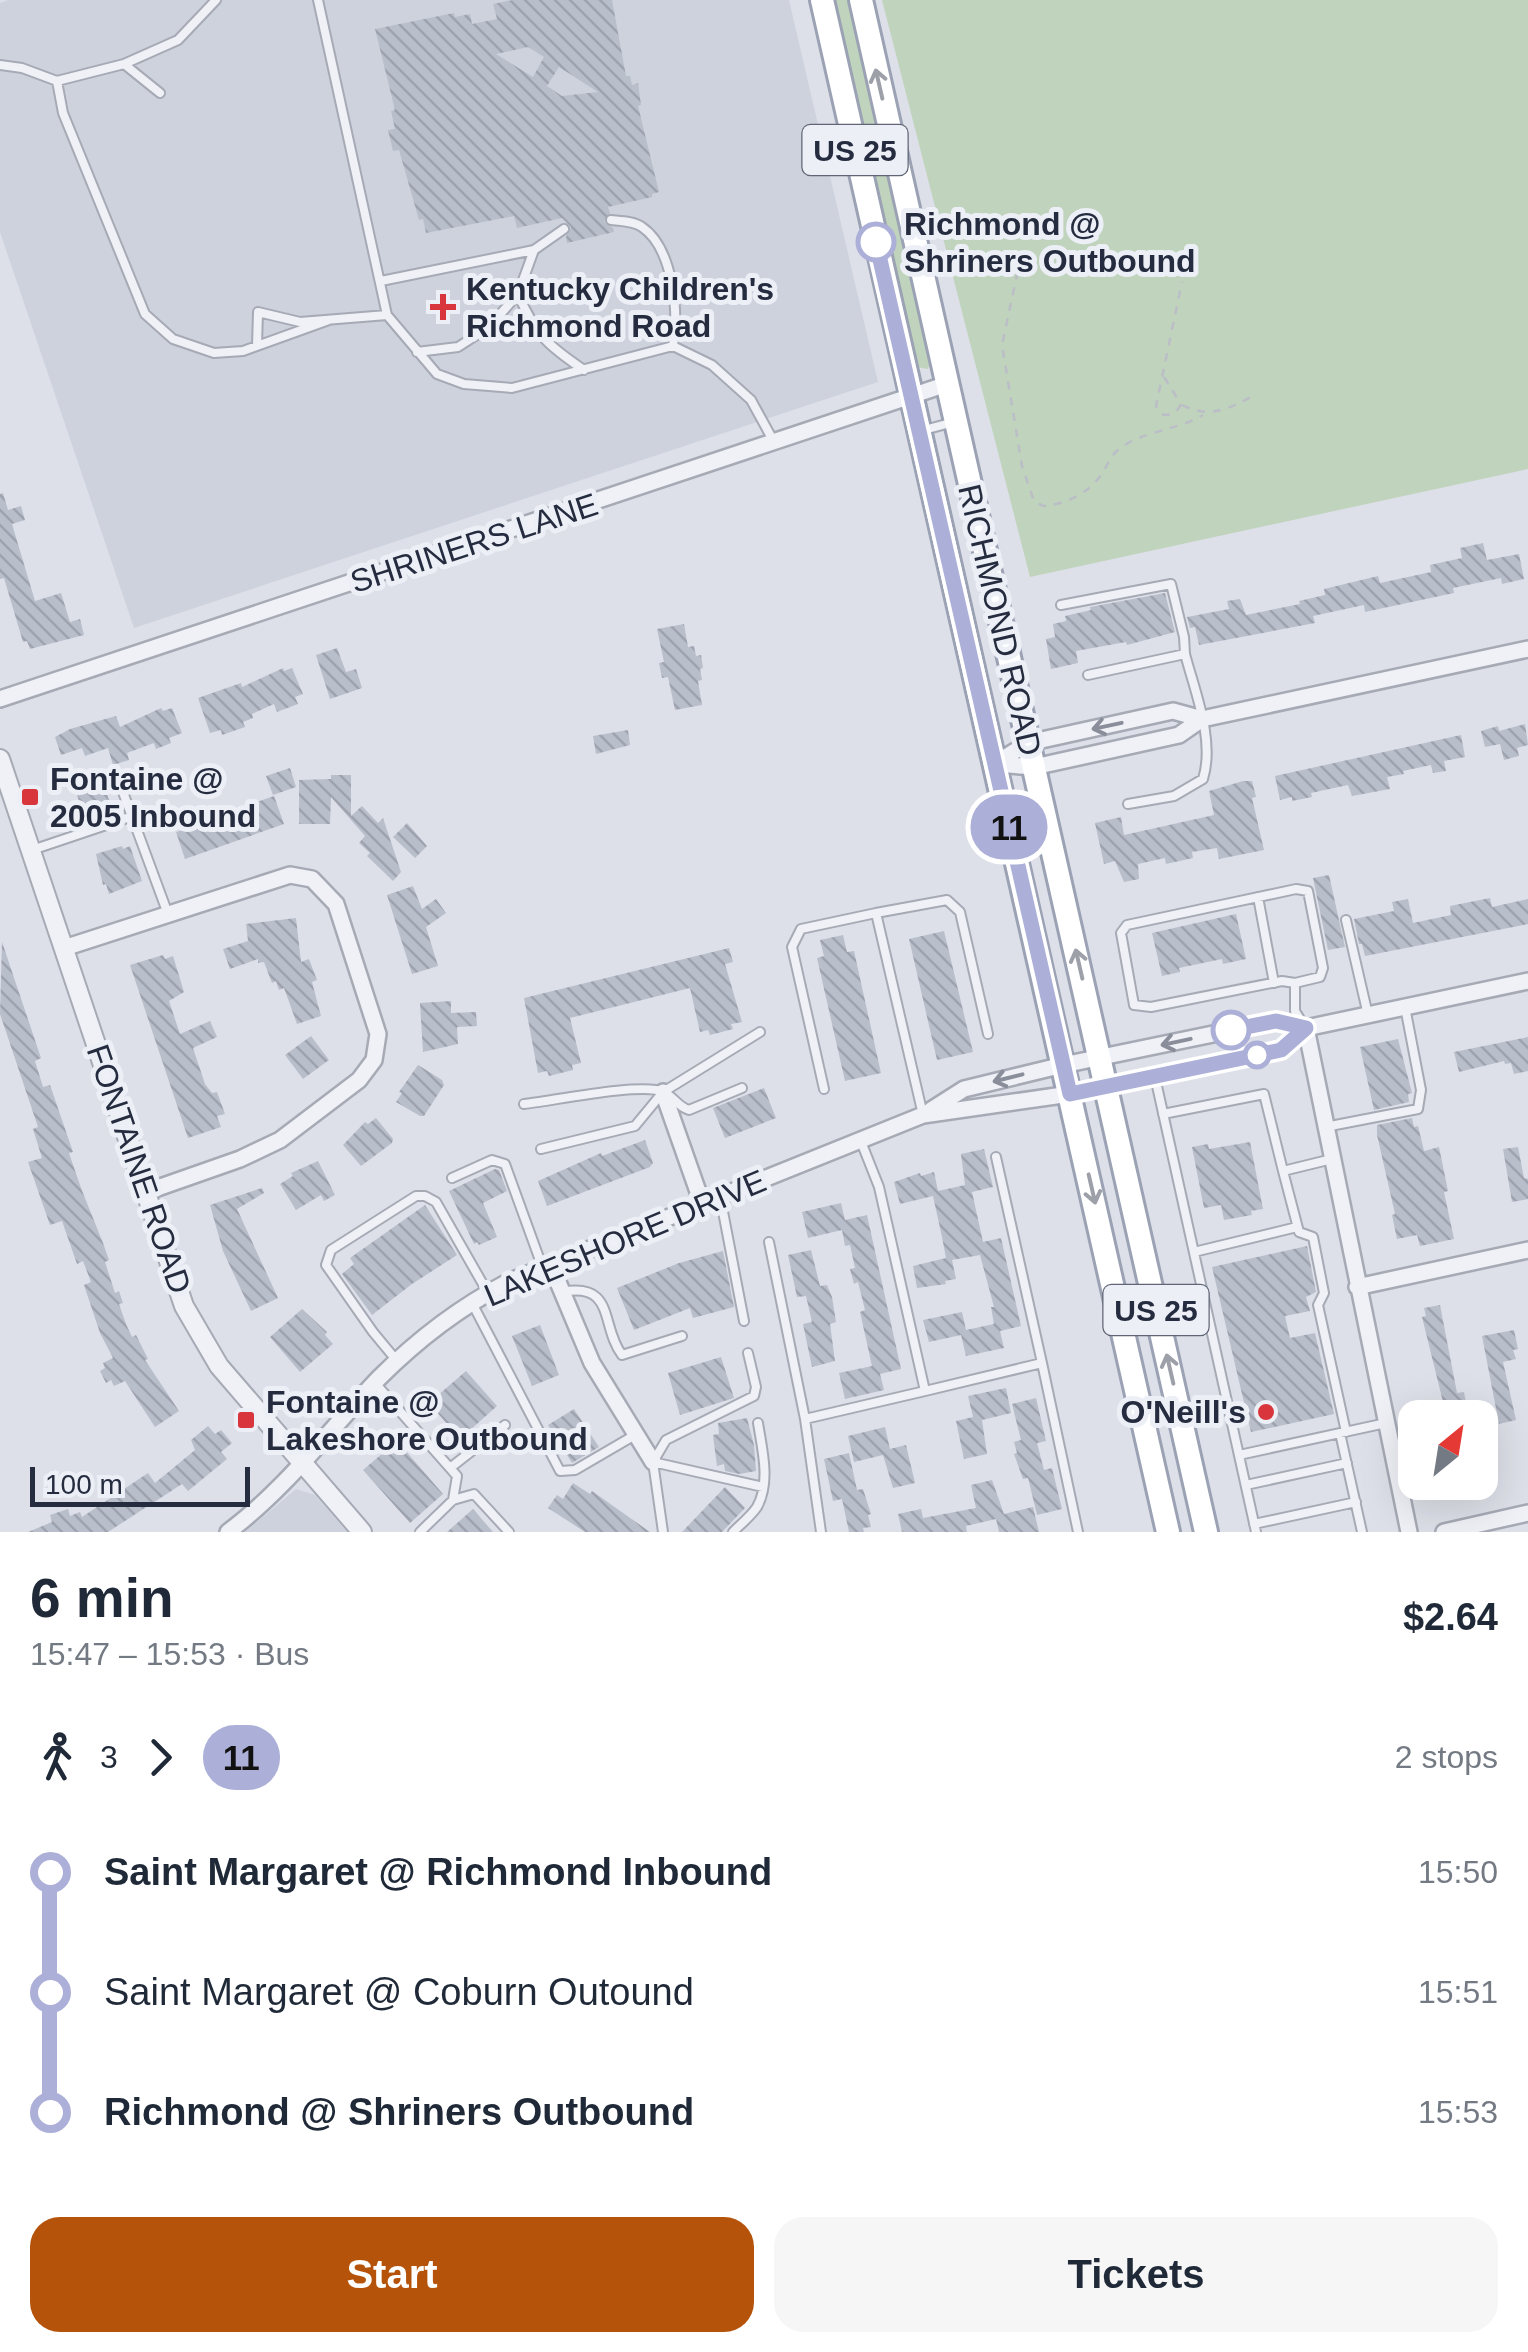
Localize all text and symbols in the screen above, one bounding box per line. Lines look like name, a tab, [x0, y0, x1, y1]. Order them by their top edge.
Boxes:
one-way arrow	[869, 69, 888, 101]
road number: US 25	[802, 125, 908, 175]
place label: Richmond @ Shriners Outbound	[904, 206, 1196, 279]
marker: Richmond @ Shriners Outbound	[857, 223, 895, 261]
place label: Kentucky Children's Richmond Road	[466, 271, 774, 344]
marker: Kentucky Children's Richmond Road	[430, 294, 456, 320]
street label: RICHMOND ROAD	[951, 481, 1049, 759]
street label: SHRINERS LANE	[346, 486, 602, 600]
one-way arrow	[1091, 718, 1123, 736]
place label: Fontaine @ 2005 Inbound	[50, 761, 256, 834]
marker: Fontaine @ 2005 Inbound	[19, 786, 41, 808]
line badge: 11	[964, 794, 1054, 860]
text: 11	[991, 808, 1028, 847]
one-way arrow	[1069, 949, 1087, 981]
unlabelled marker	[1212, 1011, 1250, 1049]
one-way arrow	[1161, 1033, 1193, 1052]
street label: FONTAINE ROAD	[80, 1040, 198, 1298]
unlabelled marker	[1244, 1042, 1270, 1068]
one-way arrow	[993, 1070, 1024, 1089]
street label: LAKESHORE DRIVE	[479, 1162, 771, 1314]
one-way arrow	[1083, 1172, 1102, 1204]
road number: US 25	[1104, 1285, 1208, 1335]
one-way arrow	[1159, 1353, 1178, 1385]
place label: Fontaine @ Lakeshore Outbound	[266, 1384, 588, 1457]
place label: O'Neill's	[1121, 1394, 1246, 1430]
north arrow	[1398, 1400, 1498, 1500]
map controls	[1398, 1400, 1498, 1500]
marker: O'Neill's	[1255, 1401, 1277, 1423]
marker: Fontaine @ Lakeshore Outbound	[235, 1409, 257, 1431]
scale bar	[30, 1462, 250, 1506]
text: 100 m	[45, 1469, 123, 1500]
text: 6 min	[30, 1567, 174, 1629]
text: $2.64	[1403, 1596, 1498, 1638]
text: 15:47 – 15:53 · Bus	[30, 1636, 309, 1672]
icon: walk	[30, 1730, 85, 1785]
icon: forward	[133, 1730, 188, 1785]
text: 11	[223, 1738, 260, 1777]
text: 3	[100, 1739, 118, 1775]
text: 2 stops	[1395, 1739, 1498, 1775]
text: Saint Margaret @ Richmond Inbound	[104, 1851, 772, 1893]
text: 15:50	[1418, 1854, 1498, 1890]
text: Saint Margaret @ Coburn Outound	[104, 1971, 694, 2013]
text: 15:51	[1418, 1974, 1498, 2010]
text: Richmond @ Shriners Outbound	[104, 2091, 694, 2133]
text: 15:53	[1418, 2094, 1498, 2130]
button: Start	[30, 2217, 754, 2332]
button: Tickets	[774, 2217, 1498, 2332]

